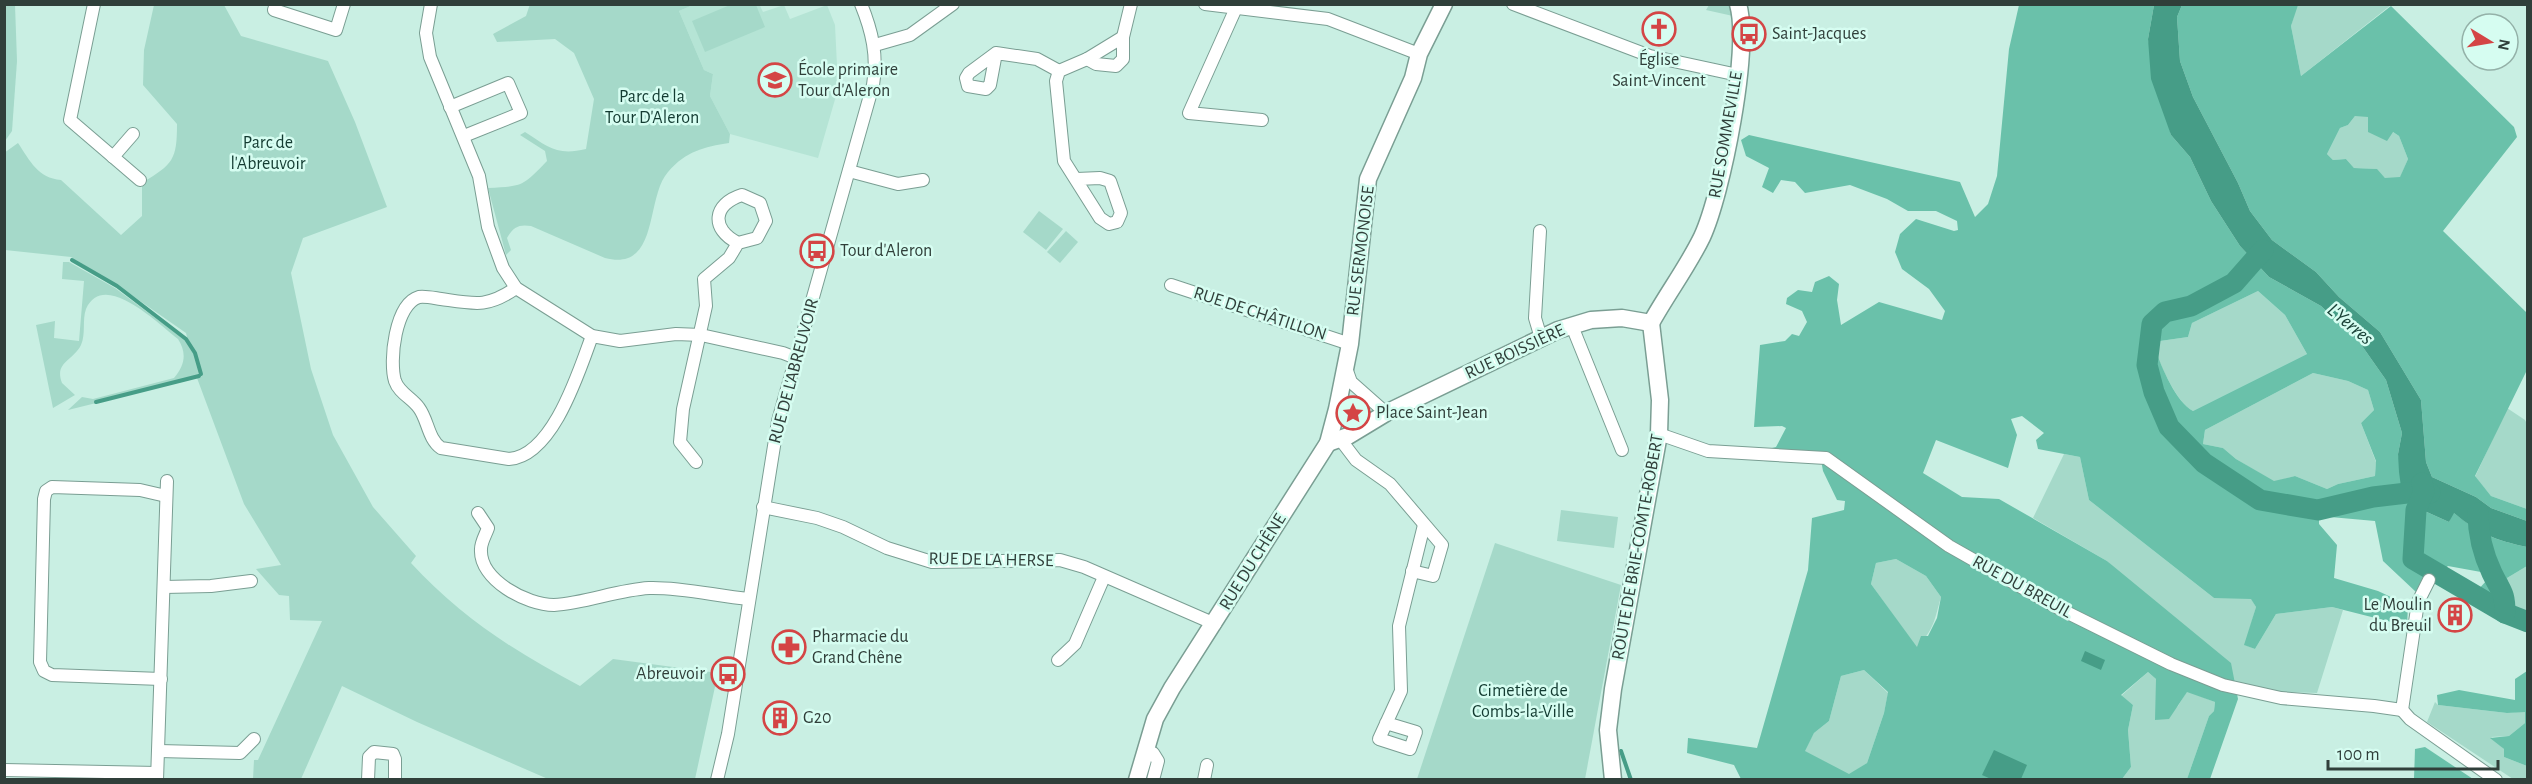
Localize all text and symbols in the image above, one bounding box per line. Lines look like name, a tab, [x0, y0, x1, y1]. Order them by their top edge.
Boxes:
church icon: Église Saint-Vincent	[1641, 11, 1677, 47]
north arrow	[2460, 12, 2520, 72]
bus stop icon: Saint-Jacques	[1731, 16, 1767, 52]
place label: Saint-Jacques	[1772, 25, 1866, 43]
text: N	[2495, 38, 2513, 52]
place label: Église Saint-Vincent	[1612, 48, 1706, 90]
place label: École primaire Tour d'Aleron	[798, 58, 898, 100]
school or university icon: École primaire Tour d'Aleron	[757, 62, 793, 98]
street label: RUE SOMMEVILLE	[1706, 70, 1746, 200]
park label: Parc de la Tour D'Aleron	[605, 88, 699, 127]
park label: Parc de l'Abreuvoir	[230, 134, 306, 173]
street label: RUE SERMONOISE	[1344, 185, 1378, 317]
bus stop icon: Tour d'Aleron	[799, 233, 835, 269]
place label: Tour d'Aleron	[840, 242, 932, 260]
street label: RUE DE CHÂTILLON	[1191, 281, 1330, 344]
street label: RUE DE L'ABREUVOIR	[766, 296, 822, 446]
water label: L'Yerres	[2323, 299, 2377, 349]
street label: RUE BOISSIÈRE	[1461, 318, 1568, 383]
place icon: Place Saint-Jean	[1335, 395, 1371, 431]
place label: Place Saint-Jean	[1376, 404, 1488, 422]
street label: ROUTE DE BRIE-COMTE-ROBERT	[1609, 433, 1667, 661]
street label: RUE DU CHÊNE	[1214, 509, 1290, 613]
street label: RUE DE LA HERSE	[928, 550, 1054, 570]
street label: RUE DU BREUIL	[1969, 552, 2075, 622]
place label: Le Moulin du Breuil	[2364, 596, 2432, 635]
building icon: Le Moulin du Breuil	[2437, 597, 2473, 633]
place label: Pharmacie du Grand Chêne	[812, 628, 908, 667]
pharmacy icon: Pharmacie du Grand Chêne	[771, 629, 807, 665]
bus stop icon: Abreuvoir	[710, 656, 746, 692]
place label: Abreuvoir	[636, 665, 705, 683]
park label: Cimetière de Combs-la-Ville	[1472, 682, 1574, 721]
building icon: G20	[762, 700, 798, 736]
place label: G20	[803, 709, 832, 727]
scale bar	[2328, 733, 2498, 771]
text: 100 m	[2337, 746, 2380, 764]

